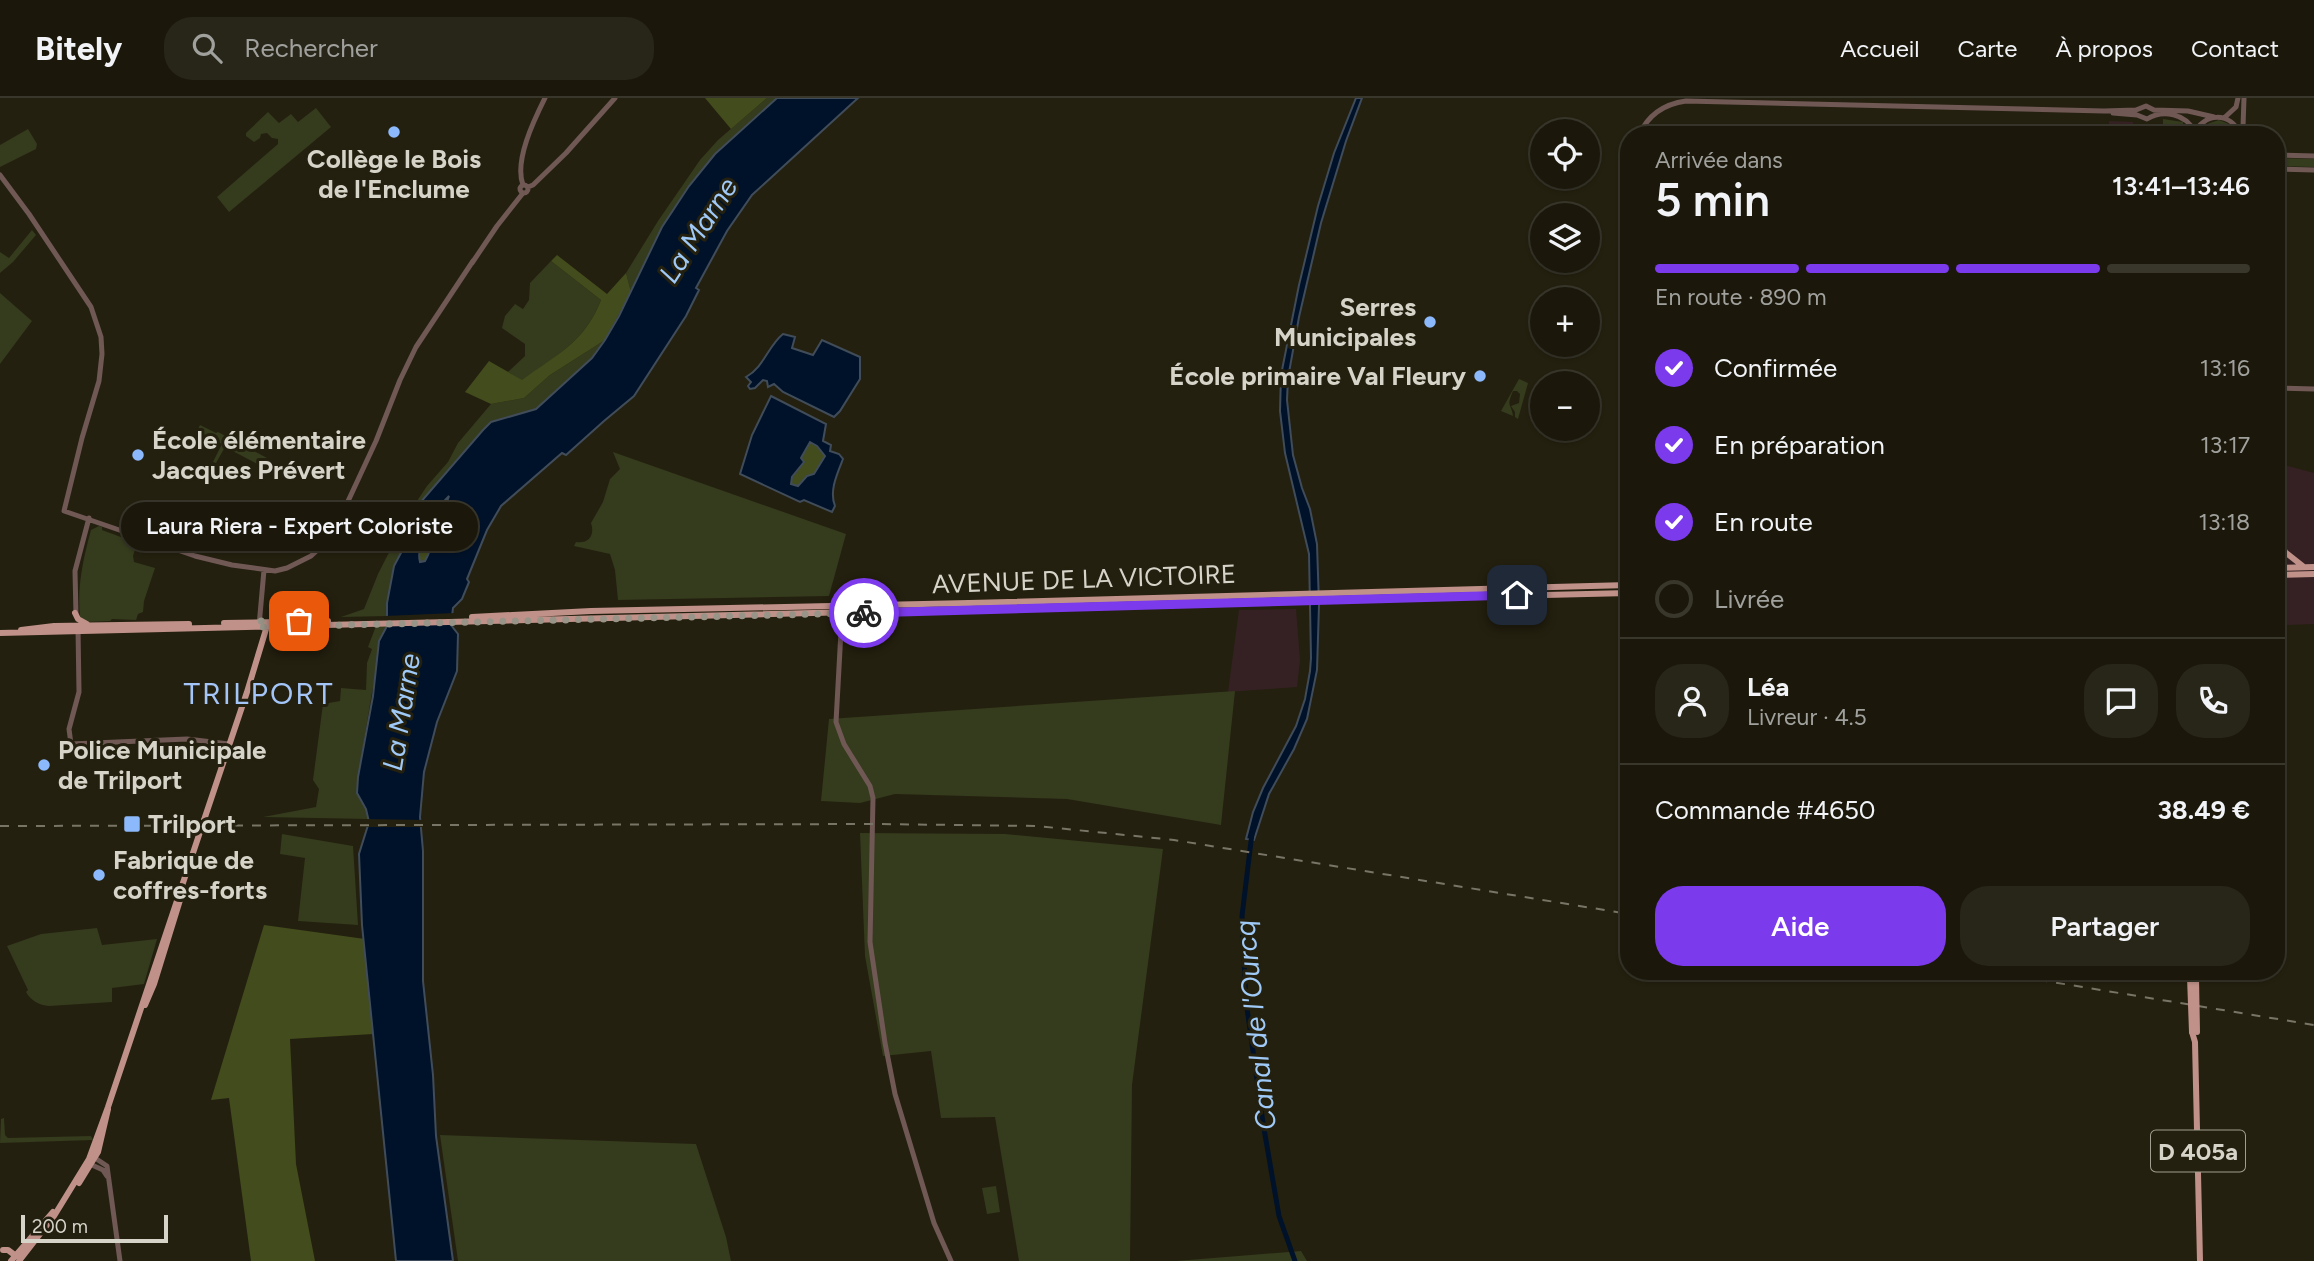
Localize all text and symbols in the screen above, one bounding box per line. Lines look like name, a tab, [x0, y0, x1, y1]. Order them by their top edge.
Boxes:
search box	[164, 17, 654, 80]
text: Bitely	[35, 29, 122, 68]
icon: search	[188, 29, 226, 67]
text: Rechercher	[244, 32, 378, 64]
text: Accueil	[1840, 34, 1920, 63]
text: Carte	[1958, 34, 2017, 63]
text: À propos	[2055, 34, 2153, 63]
text: Contact	[2191, 34, 2279, 63]
map controls	[1530, 119, 1600, 441]
button: locate	[1530, 119, 1600, 189]
marker: Collège le Bois de l'Enclume	[386, 124, 402, 140]
place label: Collège le Bois de l'Enclume	[307, 143, 481, 205]
text: Arrivée dans	[1655, 146, 1783, 174]
text: 13:41–13:46	[2112, 170, 2250, 202]
water label: La Marne	[651, 171, 745, 289]
text: 5 min	[1655, 172, 1770, 228]
button: layers	[1530, 203, 1600, 273]
text: En route · 890 m	[1655, 283, 1827, 311]
button: +	[1530, 287, 1600, 357]
place label: Serres Municipales	[1274, 291, 1416, 353]
marker: Serres Municipales	[1422, 314, 1438, 330]
icon: check	[1655, 349, 1693, 387]
text: Confirmée	[1714, 352, 1837, 384]
text: 13:16	[2200, 354, 2250, 382]
place label: École primaire Val Fleury	[1169, 360, 1466, 392]
marker: École primaire Val Fleury	[1472, 368, 1488, 384]
button: −	[1530, 371, 1600, 441]
place label: École élémentaire Jacques Prévert	[152, 424, 366, 486]
icon: check	[1655, 426, 1693, 464]
text: En préparation	[1714, 429, 1885, 461]
text: 13:17	[2200, 431, 2250, 459]
marker: École élémentaire Jacques Prévert	[130, 447, 146, 463]
callout: Laura Riera - Expert Coloriste	[120, 502, 478, 551]
icon: check	[1655, 503, 1693, 541]
text: En route	[1714, 506, 1813, 538]
text: 13:18	[2199, 508, 2250, 536]
text: Laura Riera - Expert Coloriste	[146, 512, 453, 540]
street label: AVENUE DE LA VICTOIRE	[931, 558, 1237, 600]
pin	[1487, 565, 1547, 625]
icon: home	[1498, 576, 1536, 614]
courier	[829, 578, 899, 648]
text: Livrée	[1714, 583, 1784, 615]
pin	[269, 591, 329, 651]
icon: bike	[845, 594, 883, 632]
icon: bag	[280, 602, 318, 640]
water label: La Marne	[375, 651, 427, 773]
button: person	[1655, 664, 1729, 738]
button: chat	[2084, 664, 2158, 738]
button: phone	[2176, 664, 2250, 738]
text: Léa	[1747, 671, 1789, 703]
district label: TRILPORT	[184, 675, 334, 712]
text: Livreur · 4.5	[1747, 703, 1867, 731]
place label: Police Municipale de Trilport	[58, 734, 266, 796]
marker: Police Municipale de Trilport	[36, 757, 52, 773]
text: Commande #4650	[1655, 794, 1876, 826]
text: 38.49 €	[2157, 794, 2250, 826]
place label: Trilport	[148, 808, 236, 840]
marker: Trilport	[122, 814, 142, 834]
place label: Fabrique de coffres-forts	[113, 844, 267, 906]
marker: Fabrique de coffres-forts	[91, 867, 107, 883]
button: Aide	[1655, 886, 1946, 966]
button: Partager	[1960, 886, 2250, 966]
water label: Canal de l'Ourcq	[1227, 918, 1283, 1132]
road number: D 405a	[2151, 1130, 2245, 1171]
scale bar	[21, 1212, 168, 1244]
text: 200 m	[32, 1215, 88, 1238]

